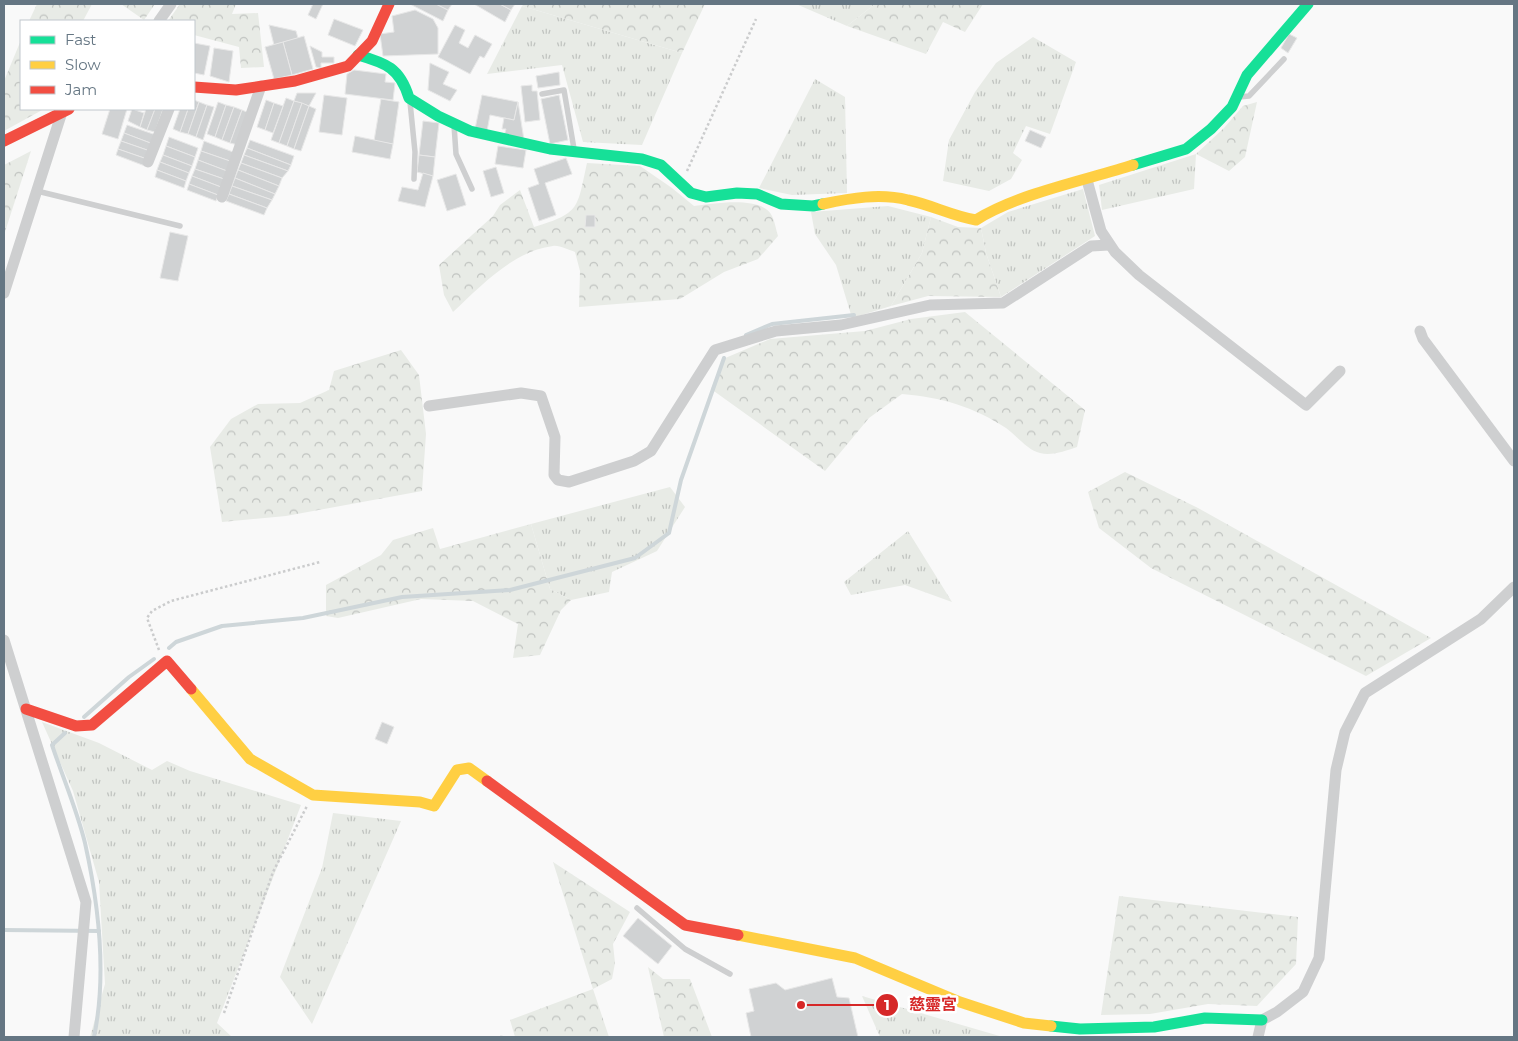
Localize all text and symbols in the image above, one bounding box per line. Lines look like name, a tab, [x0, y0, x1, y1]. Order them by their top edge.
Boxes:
legend	[20, 20, 195, 110]
text: Fast	[65, 30, 96, 49]
text: Slow	[65, 55, 101, 74]
text: Jam	[64, 80, 97, 99]
callout: 慈靈宮	[874, 989, 967, 1020]
text: 1	[884, 995, 890, 1014]
text: 慈靈宮	[909, 995, 957, 1014]

